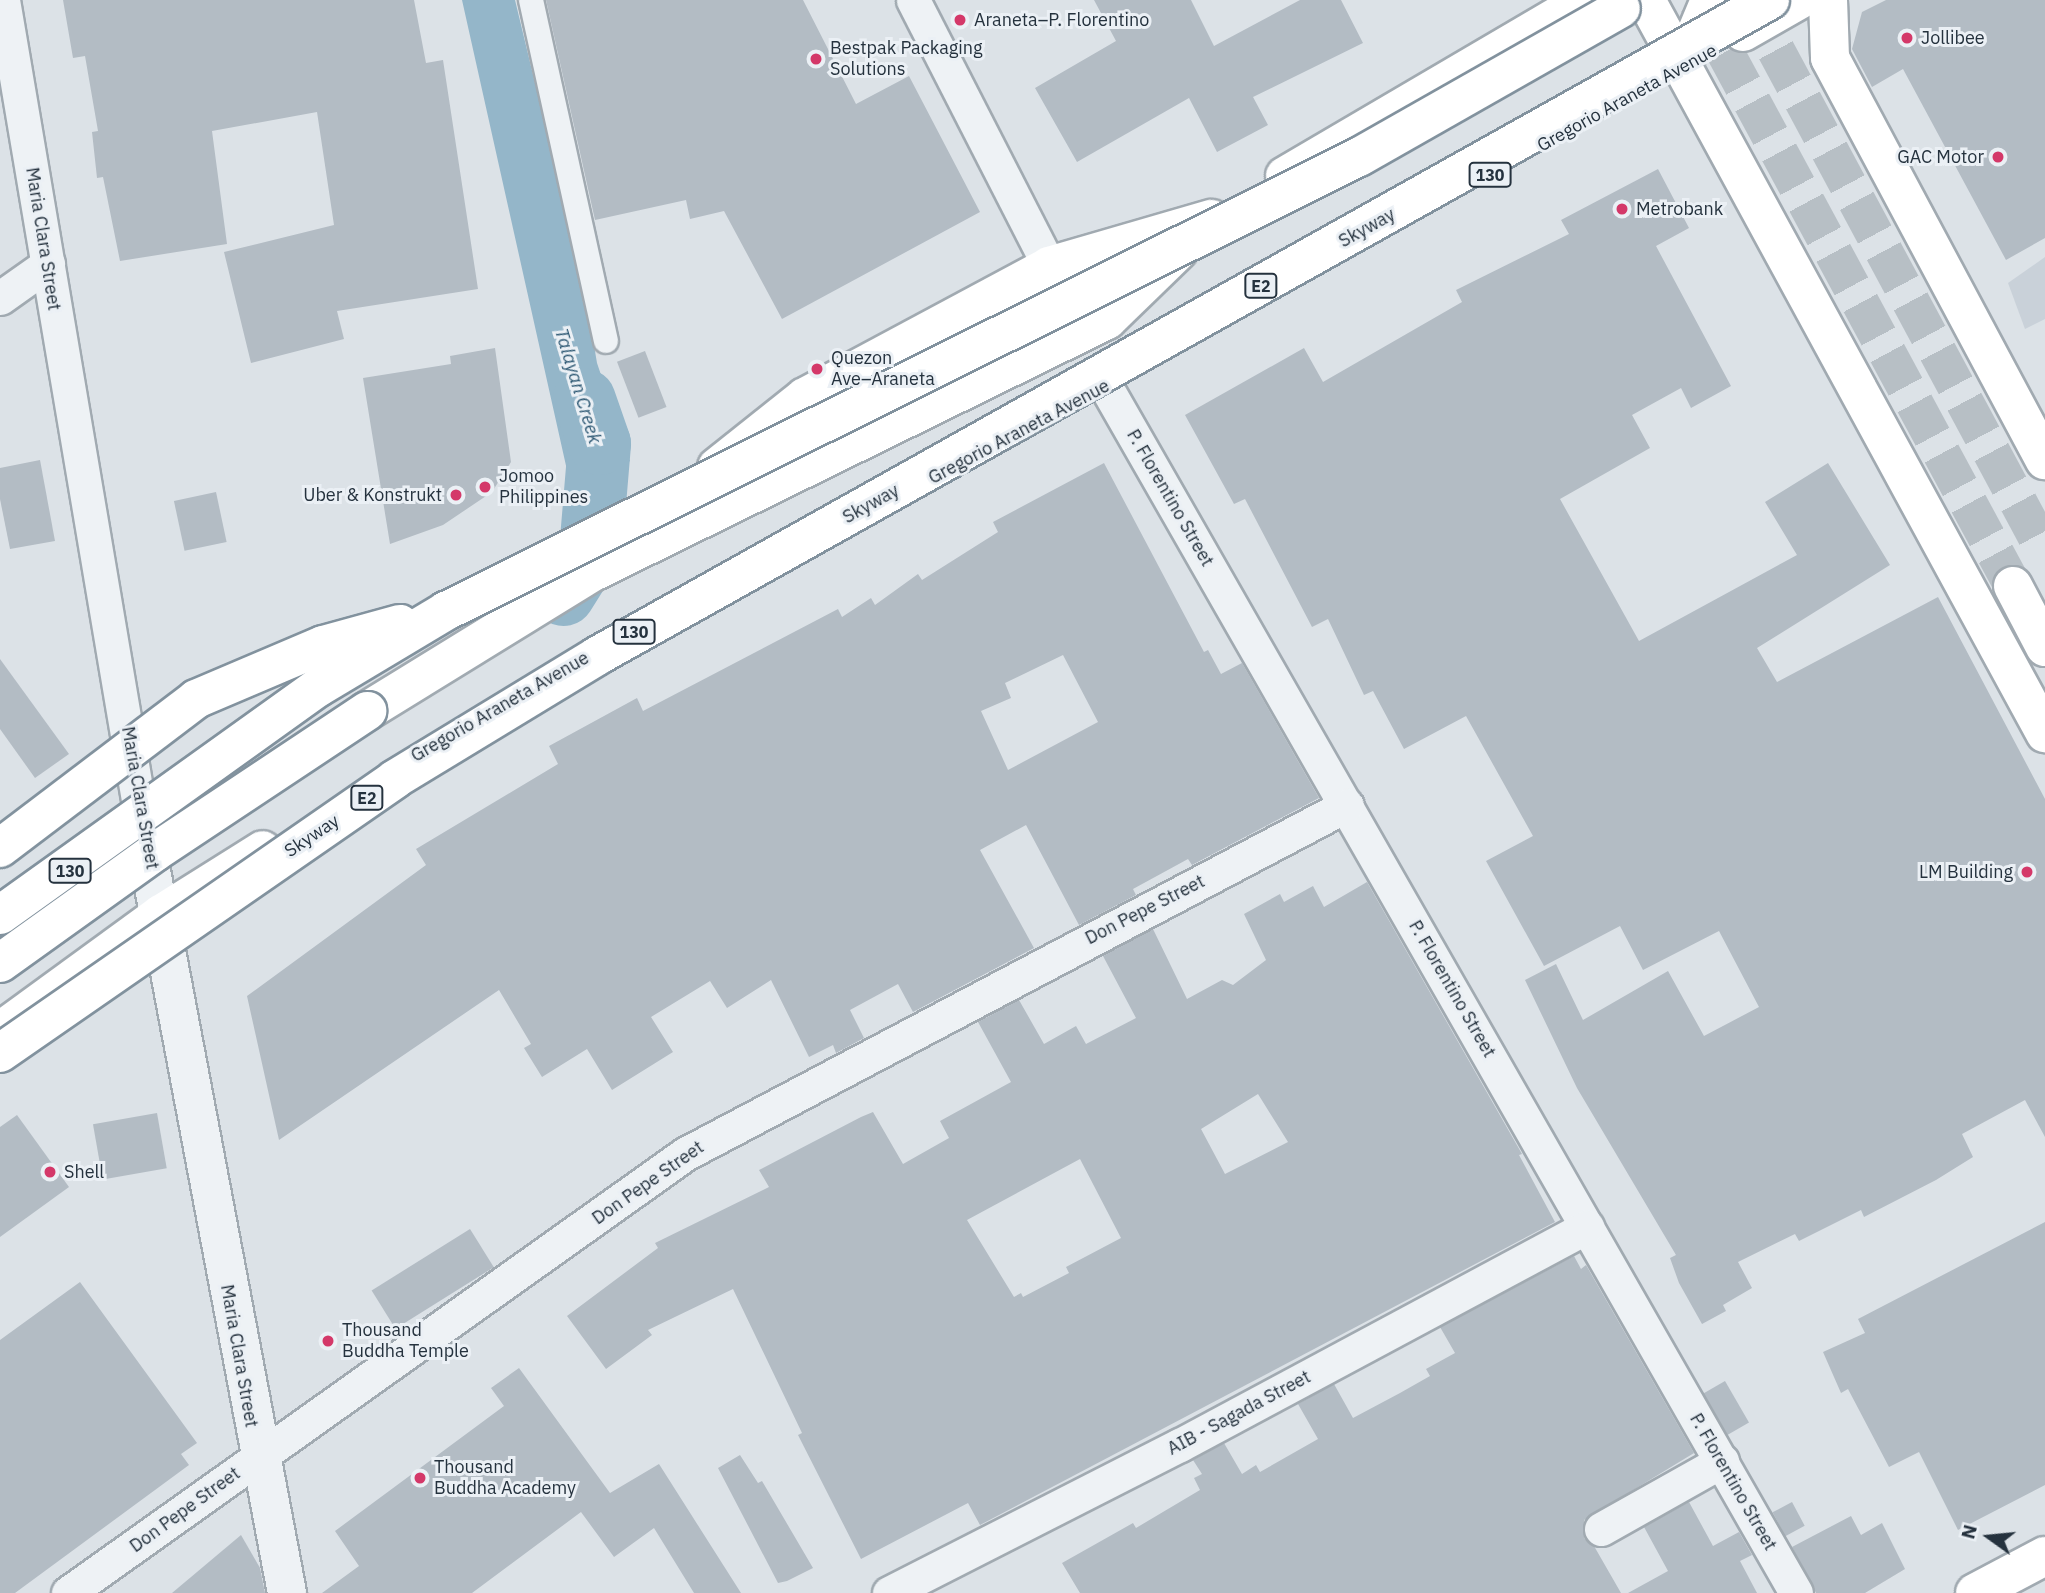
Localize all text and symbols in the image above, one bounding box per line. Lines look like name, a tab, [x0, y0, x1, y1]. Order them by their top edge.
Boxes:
place label: Araneta–P. Florentino	[974, 9, 1149, 31]
marker: Araneta–P. Florentino	[952, 12, 968, 28]
place label: Jollibee	[1921, 27, 1985, 49]
marker: Jollibee	[1899, 30, 1915, 46]
place label: Bestpak Packaging Solutions	[830, 38, 983, 80]
street label: Gregorio Araneta Avenue	[1533, 40, 1721, 156]
marker: Bestpak Packaging Solutions	[808, 51, 824, 67]
place label: GAC Motor	[1897, 146, 1984, 168]
marker: GAC Motor	[1990, 149, 2006, 165]
road number: 130	[1467, 162, 1513, 188]
street label: Maria Clara Street	[21, 166, 65, 312]
place label: Metrobank	[1636, 198, 1723, 220]
marker: Metrobank	[1614, 201, 1630, 217]
street label: Skyway	[1335, 204, 1399, 252]
road number: E2	[1244, 274, 1278, 298]
water label: Talayan Creek	[550, 326, 606, 446]
place label: Quezon Ave–Araneta	[831, 348, 935, 390]
marker: Quezon Ave–Araneta	[809, 361, 825, 377]
street label: Gregorio Araneta Avenue	[925, 375, 1113, 489]
street label: P. Florentino Street	[1122, 426, 1218, 570]
place label: Jomoo Philippines	[499, 466, 588, 508]
marker: Jomoo Philippines	[477, 479, 493, 495]
street label: Skyway	[839, 480, 903, 528]
place label: Uber & Konstrukt	[303, 484, 442, 506]
marker: Uber & Konstrukt	[448, 487, 464, 503]
road number: 130	[611, 620, 657, 645]
street label: Gregorio Araneta Avenue	[407, 647, 593, 767]
street label: Maria Clara Street	[117, 725, 163, 871]
road number: E2	[350, 786, 384, 810]
street label: Skyway	[281, 810, 343, 862]
road number: 130	[47, 858, 93, 884]
place label: LM Building	[1919, 861, 2013, 883]
marker: LM Building	[2019, 864, 2035, 880]
street label: Don Pepe Street	[1082, 871, 1208, 949]
street label: P. Florentino Street	[1404, 917, 1500, 1061]
street label: Don Pepe Street	[588, 1137, 708, 1229]
place label: Shell	[64, 1161, 104, 1183]
marker: Shell	[42, 1164, 58, 1180]
street label: Maria Clara Street	[216, 1283, 262, 1429]
place label: Thousand Buddha Temple	[342, 1320, 469, 1362]
marker: Thousand Buddha Temple	[320, 1333, 336, 1349]
street label: AIB - Sagada Street	[1164, 1366, 1314, 1460]
street label: P. Florentino Street	[1685, 1410, 1781, 1554]
place label: Thousand Buddha Academy	[434, 1457, 576, 1500]
street label: Don Pepe Street	[126, 1463, 244, 1557]
marker: Thousand Buddha Academy	[412, 1470, 428, 1486]
north arrow	[1954, 1502, 2024, 1572]
text: N	[1955, 1522, 1982, 1541]

